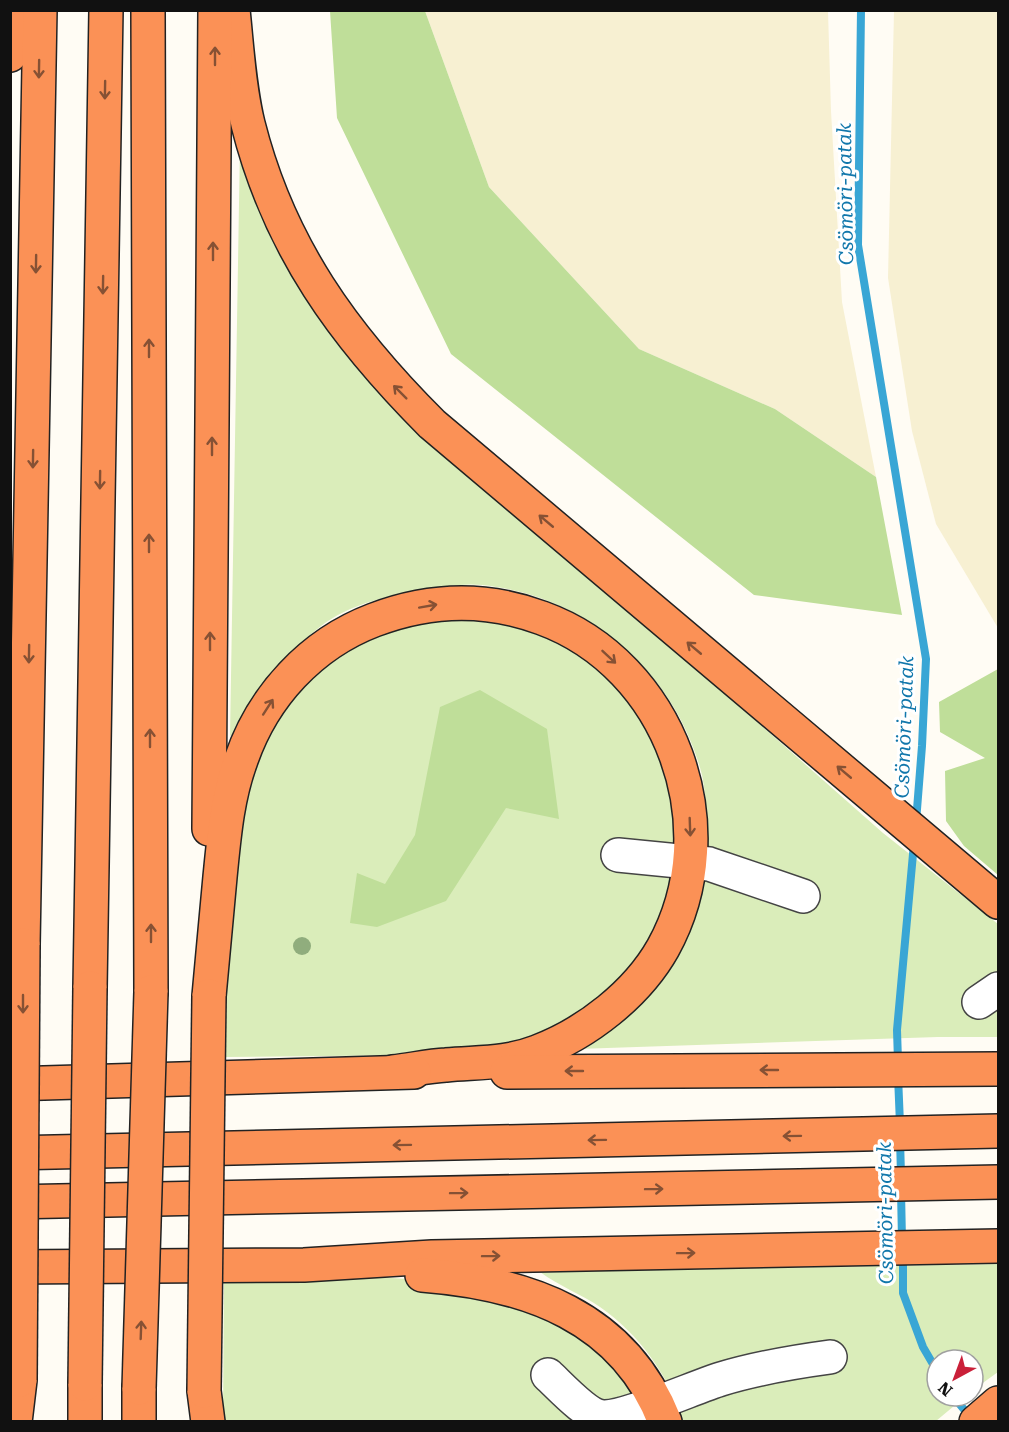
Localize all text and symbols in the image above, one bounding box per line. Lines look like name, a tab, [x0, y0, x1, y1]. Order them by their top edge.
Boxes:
one-way arrow	[209, 46, 221, 66]
one-way arrow	[34, 58, 45, 78]
one-way arrow	[99, 79, 111, 99]
water label: Csömöri-patak	[832, 122, 858, 265]
one-way arrow	[207, 241, 219, 261]
one-way arrow	[31, 253, 42, 273]
one-way arrow	[97, 274, 109, 294]
one-way arrow	[143, 339, 155, 359]
one-way arrow	[393, 384, 407, 399]
one-way arrow	[206, 436, 218, 456]
one-way arrow	[27, 448, 38, 468]
one-way arrow	[94, 469, 106, 489]
one-way arrow	[539, 514, 554, 528]
one-way arrow	[143, 534, 155, 554]
one-way arrow	[417, 600, 437, 611]
one-way arrow	[204, 631, 216, 651]
one-way arrow	[686, 641, 702, 654]
one-way arrow	[23, 643, 35, 663]
one-way arrow	[601, 650, 616, 664]
water label: Csömöri-patak	[890, 655, 918, 799]
one-way arrow	[262, 698, 275, 715]
one-way arrow	[144, 729, 156, 749]
one-way arrow	[837, 765, 853, 778]
one-way arrow	[684, 817, 695, 837]
one-way arrow	[145, 924, 157, 944]
one-way arrow	[17, 993, 29, 1013]
one-way arrow	[760, 1064, 780, 1076]
one-way arrow	[565, 1065, 585, 1077]
one-way arrow	[783, 1130, 803, 1141]
one-way arrow	[588, 1134, 608, 1146]
one-way arrow	[393, 1139, 413, 1150]
water label: Csömöri-patak	[872, 1141, 898, 1284]
one-way arrow	[643, 1183, 663, 1195]
one-way arrow	[448, 1188, 468, 1199]
one-way arrow	[675, 1247, 695, 1258]
one-way arrow	[480, 1250, 500, 1262]
one-way arrow	[135, 1320, 146, 1340]
north arrow	[925, 1348, 985, 1408]
text: N	[935, 1378, 956, 1400]

